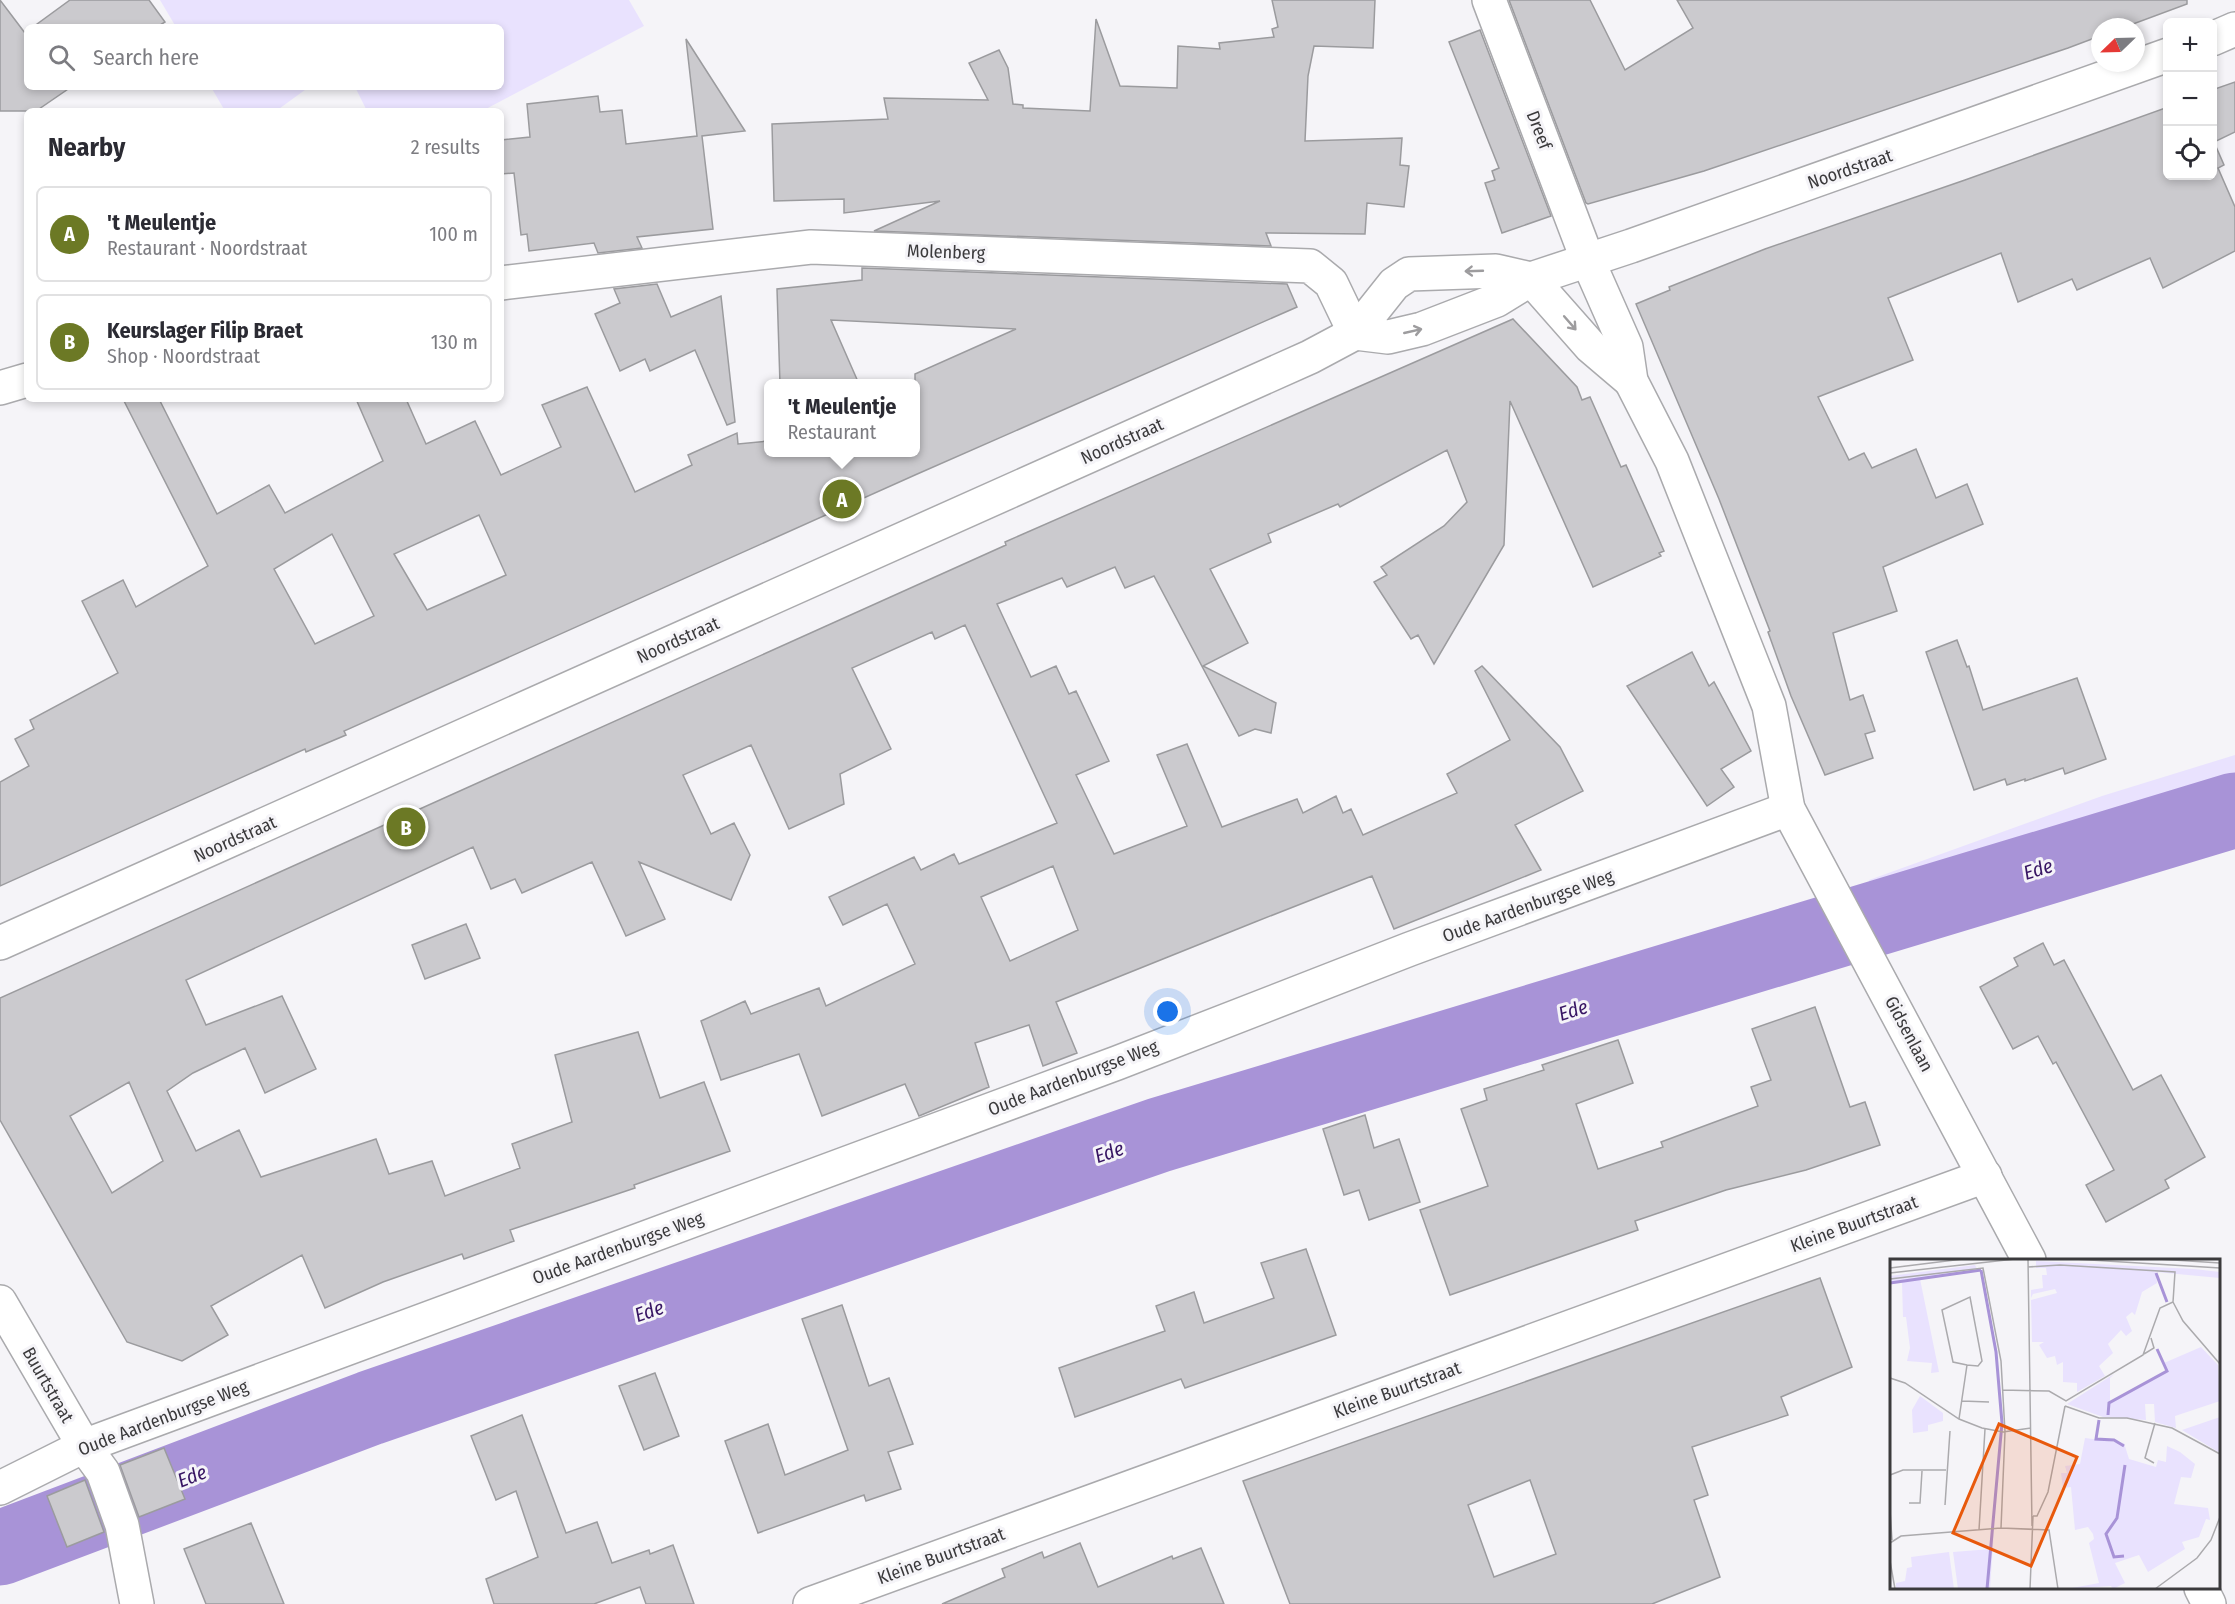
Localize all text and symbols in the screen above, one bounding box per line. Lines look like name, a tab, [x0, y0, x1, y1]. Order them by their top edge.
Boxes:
north arrow	[2091, 18, 2145, 72]
map controls	[2163, 18, 2217, 180]
button: +	[2163, 18, 2217, 72]
search box	[24, 24, 504, 90]
icon: search	[45, 41, 78, 74]
text: Search here	[93, 44, 199, 71]
button: −	[2163, 72, 2217, 126]
street label: Dreef	[1522, 108, 1557, 154]
button: locate	[2163, 126, 2217, 180]
text: Nearby	[48, 132, 125, 163]
text: 2 results	[411, 135, 480, 159]
street label: Noordstraat	[1805, 144, 1895, 194]
text: 't Meulentje	[107, 209, 216, 236]
text: A	[64, 222, 75, 246]
text: 100 m	[429, 222, 478, 246]
text: Restaurant · Noordstraat	[107, 236, 307, 260]
street label: Molenberg	[907, 240, 986, 264]
one-way arrow	[1464, 266, 1484, 277]
one-way arrow	[1563, 315, 1577, 330]
text: Keurslager Filip Braet	[107, 317, 303, 344]
one-way arrow	[1403, 325, 1422, 337]
text: B	[64, 330, 75, 354]
text: 130 m	[431, 330, 478, 354]
text: Shop · Noordstraat	[107, 344, 260, 368]
popup	[764, 379, 920, 457]
text: 't Meulentje	[787, 393, 897, 420]
street label: Noordstraat	[1077, 413, 1167, 469]
text: Restaurant	[787, 420, 876, 444]
pin: A	[822, 476, 862, 522]
street label: Noordstraat	[633, 612, 723, 668]
pin: B	[386, 804, 426, 850]
street label: Noordstraat	[190, 811, 280, 867]
water label: Ede	[2021, 853, 2056, 885]
street label: Oude Aardenburgse Weg	[1439, 865, 1617, 947]
street label: Gidsenlaan	[1880, 993, 1938, 1075]
water label: Ede	[1556, 994, 1591, 1026]
your location	[1153, 997, 1182, 1026]
street label: Oude Aardenburgse Weg	[985, 1035, 1162, 1121]
water label: Ede	[1091, 1136, 1127, 1168]
street label: Kleine Buurtstraat	[1787, 1191, 1921, 1257]
street label: Oude Aardenburgse Weg	[529, 1207, 707, 1289]
inset map	[1890, 1259, 2220, 1589]
water label: Ede	[631, 1295, 667, 1327]
street label: Buurtstraat	[18, 1343, 78, 1427]
street label: Kleine Buurtstraat	[1330, 1357, 1464, 1423]
street label: Oude Aardenburgse Weg	[75, 1375, 252, 1461]
water label: Ede	[174, 1459, 210, 1492]
street label: Kleine Buurtstraat	[874, 1523, 1008, 1589]

